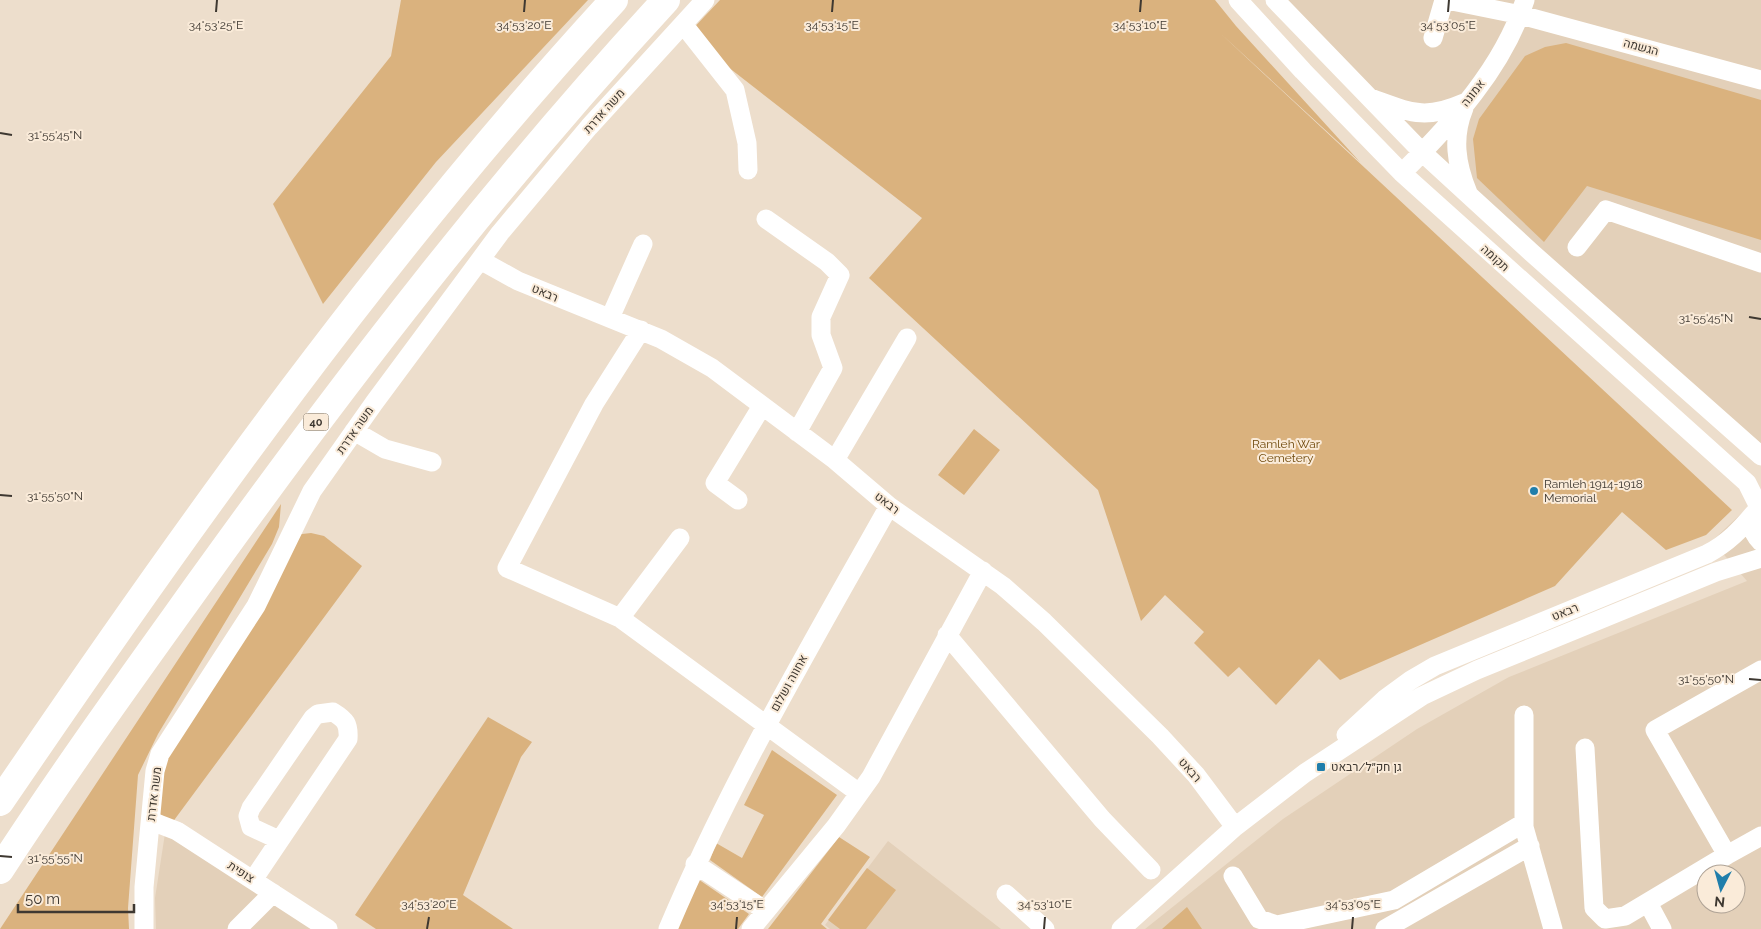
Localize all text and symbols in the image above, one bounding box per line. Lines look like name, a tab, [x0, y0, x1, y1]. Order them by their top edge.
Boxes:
text: 34°53'25"E	[189, 18, 243, 32]
text: 34°53'20"E	[496, 18, 552, 32]
text: 34°53'15"E	[805, 18, 859, 32]
text: 34°53'10"E	[1113, 18, 1167, 32]
text: 34°53'05"E	[1420, 18, 1476, 32]
street label: הגשמה	[1622, 36, 1660, 58]
street label: אמונה	[1458, 77, 1488, 109]
street label: משה אדרת	[581, 86, 627, 136]
text: 31°55'45"N	[28, 128, 82, 142]
street label: תקומה	[1478, 242, 1512, 274]
street label: רבאט	[530, 281, 560, 305]
text: 31°55'45"N	[1679, 311, 1733, 325]
street label: משה אדרת	[334, 404, 376, 456]
road number: 40	[304, 414, 328, 431]
park label: Ramleh War Cemetery	[1252, 437, 1321, 465]
place label: Ramleh 1914-1918 Memorial	[1544, 477, 1643, 505]
marker: Ramleh 1914-1918 Memorial	[1528, 485, 1540, 497]
text: 31°55'50"N	[27, 489, 83, 503]
street label: רבאט	[872, 489, 902, 517]
street label: רבאט	[1550, 600, 1580, 624]
street label: אחווה ושלום	[768, 652, 810, 714]
text: 31°55'50"N	[1678, 672, 1734, 686]
street label: רבאט	[1176, 755, 1204, 785]
place label: גן חק״ל/רבאט	[1331, 760, 1402, 774]
marker: גן חק״ל/רבאט	[1315, 761, 1327, 773]
street label: משה אדרת	[144, 766, 164, 822]
text: 31°55'55"N	[27, 851, 83, 865]
street label: צופית	[225, 858, 257, 886]
north arrow	[1696, 864, 1746, 914]
scale bar	[18, 882, 134, 914]
text: 50 m	[25, 890, 60, 908]
text: N	[1713, 893, 1726, 910]
text: 34°53'20"E	[401, 897, 457, 911]
text: 34°53'15"E	[710, 897, 764, 911]
text: 34°53'10"E	[1018, 897, 1072, 911]
text: 34°53'05"E	[1325, 897, 1381, 911]

